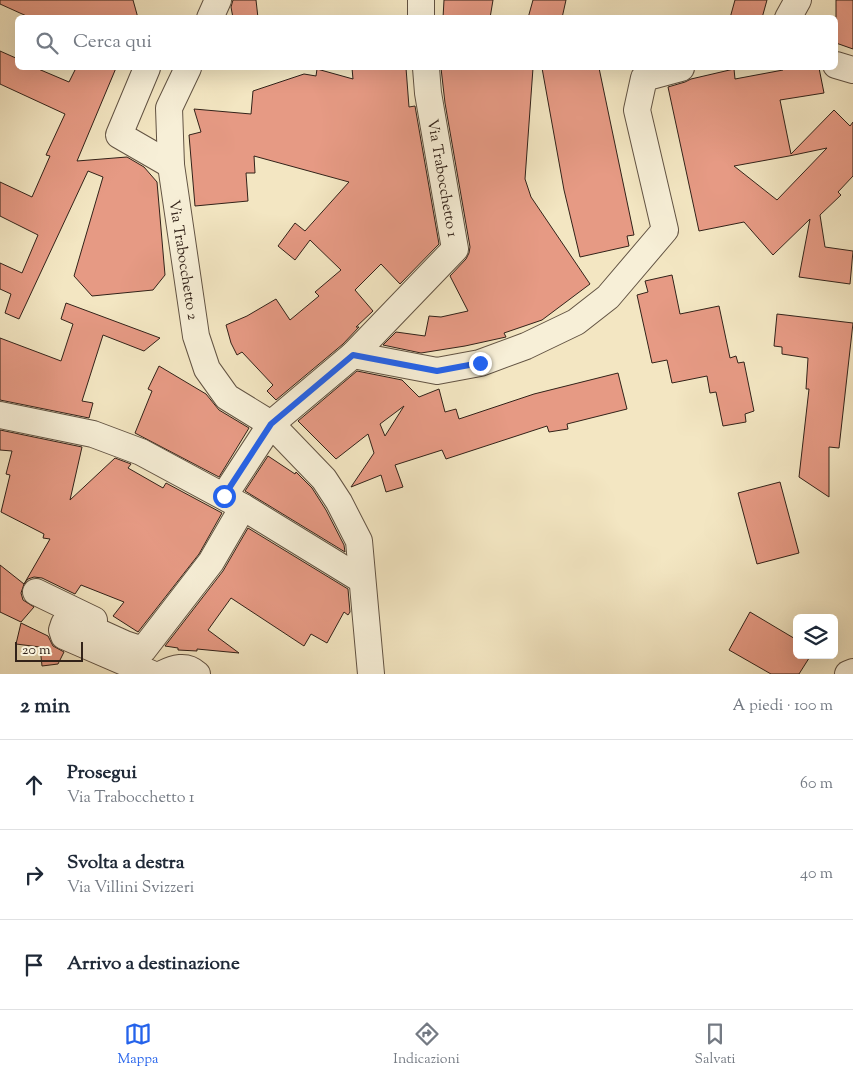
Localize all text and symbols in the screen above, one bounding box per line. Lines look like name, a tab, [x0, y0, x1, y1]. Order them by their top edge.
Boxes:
search box	[15, 15, 838, 70]
icon: search	[33, 29, 61, 57]
text: Cerca qui	[73, 29, 152, 56]
street label: Via Trabocchetto 1	[421, 118, 462, 239]
street label: Via Trabocchetto 2	[163, 199, 202, 322]
route end	[469, 352, 492, 375]
route start	[213, 485, 236, 508]
map controls	[793, 614, 838, 659]
button: layers	[793, 614, 838, 659]
scale bar	[15, 639, 82, 662]
text: 20 m	[22, 641, 51, 661]
text: 2 min	[20, 692, 70, 722]
text: A piedi · 100 m	[733, 695, 833, 718]
text: Prosegui	[67, 760, 137, 787]
icon: ahead	[20, 771, 48, 799]
text: 60 m	[800, 773, 833, 796]
text: Via Trabocchetto 1	[67, 787, 194, 810]
text: Svolta a destra	[67, 850, 184, 877]
icon: right	[20, 861, 48, 889]
text: 40 m	[800, 863, 833, 886]
text: Via Villini Svizzeri	[67, 877, 194, 900]
icon: arrive	[20, 951, 48, 979]
text: Arrivo a destinazione	[67, 951, 240, 978]
tab: Mappa	[117, 1020, 158, 1070]
tab: Indicazioni	[393, 1020, 460, 1070]
tab: Salvati	[695, 1020, 736, 1070]

